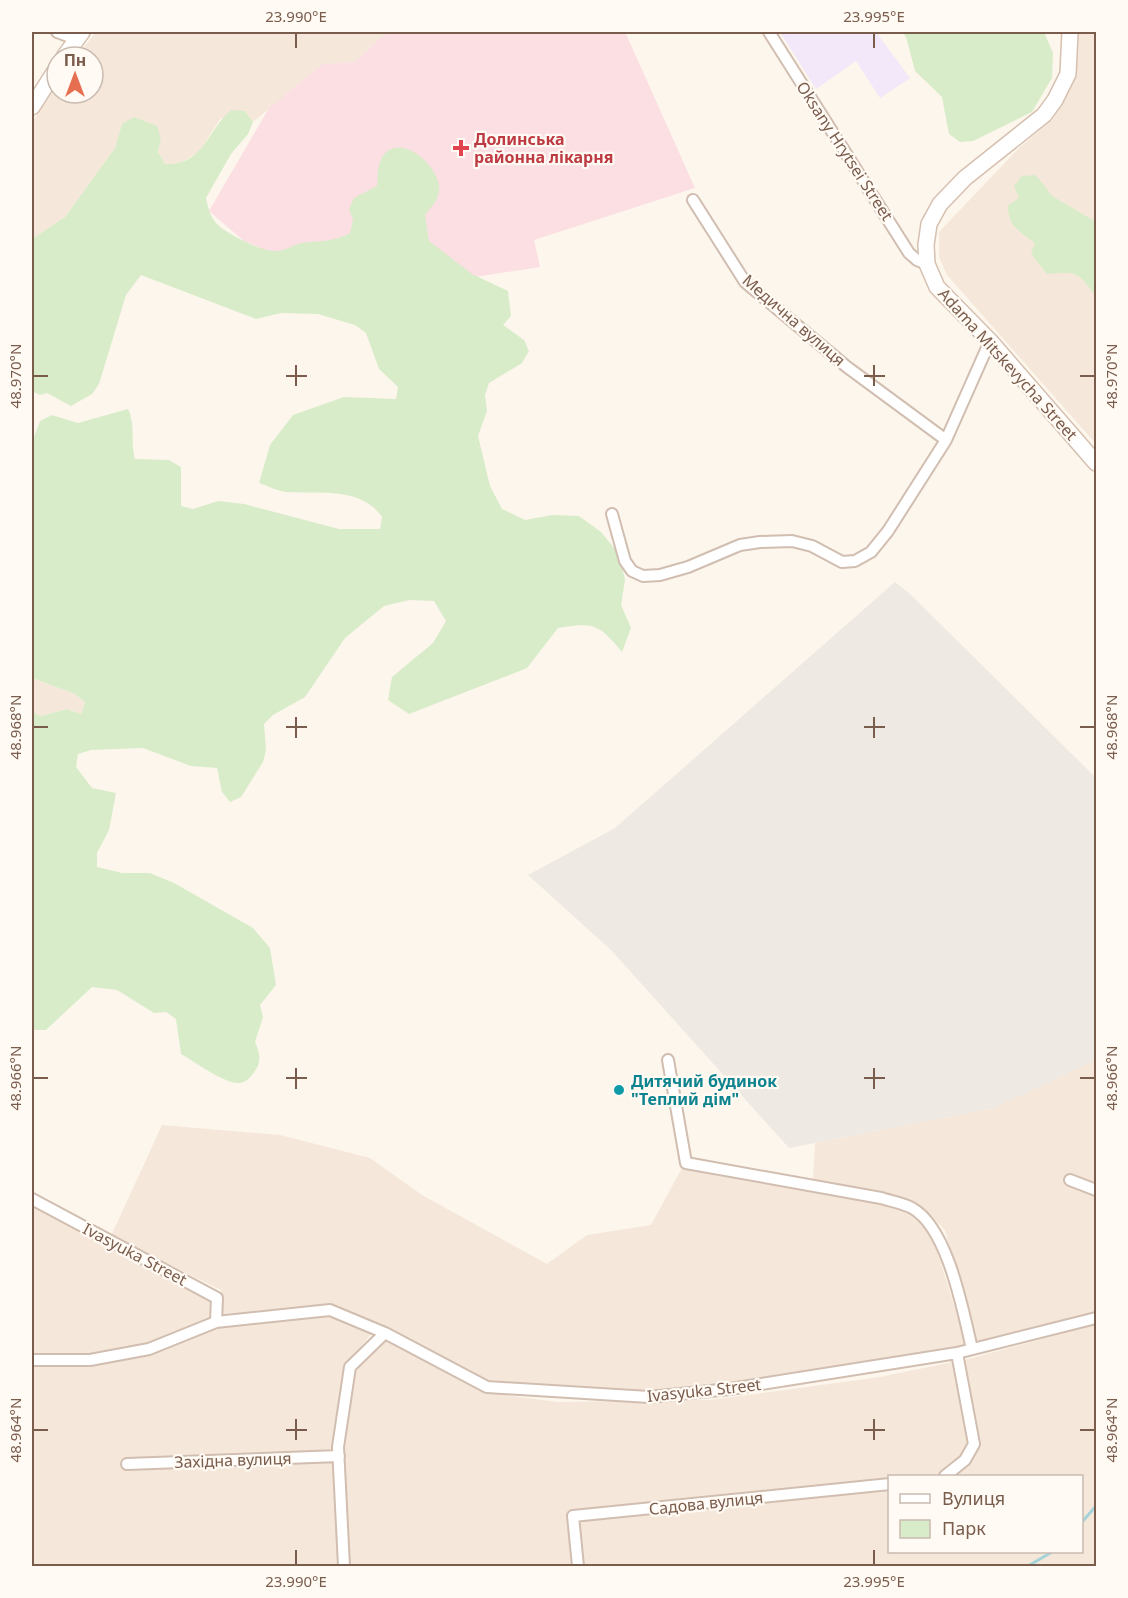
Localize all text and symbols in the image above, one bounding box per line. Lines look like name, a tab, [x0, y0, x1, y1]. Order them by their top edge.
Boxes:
text: 23.990°E	[265, 6, 327, 26]
text: 23.995°E	[843, 6, 905, 26]
north arrow	[45, 45, 105, 105]
text: Пн	[64, 49, 86, 71]
street label: Oksany Hrytsei Street	[792, 77, 898, 225]
place label: Долинська районна лікарня	[474, 128, 613, 168]
marker: Долинська районна лікарня	[452, 139, 470, 157]
street label: Медична вулиця	[738, 269, 850, 371]
street label: Adama Mitskevycha Street	[934, 283, 1083, 445]
text: 48.970°N	[5, 344, 25, 408]
text: 48.970°N	[1101, 344, 1121, 408]
text: 48.968°N	[5, 695, 25, 759]
text: 48.968°N	[1101, 695, 1121, 759]
text: 48.966°N	[5, 1046, 25, 1110]
text: 48.966°N	[1101, 1046, 1121, 1110]
place label: Дитячий будинок "Теплий дім"	[631, 1070, 777, 1110]
marker: Дитячий будинок "Теплий дім"	[612, 1083, 626, 1097]
street label: Ivasyuka Street	[79, 1217, 191, 1291]
street label: Ivasyuka Street	[646, 1373, 762, 1407]
text: 48.964°N	[5, 1398, 25, 1462]
text: 48.964°N	[1101, 1398, 1121, 1462]
street label: Західна вулиця	[174, 1447, 292, 1473]
legend	[888, 1475, 1083, 1553]
street label: Садова вулиця	[648, 1486, 764, 1520]
text: Вулиця	[942, 1486, 1005, 1510]
text: Парк	[942, 1516, 986, 1540]
text: 23.990°E	[265, 1571, 327, 1591]
text: 23.995°E	[843, 1571, 905, 1591]

